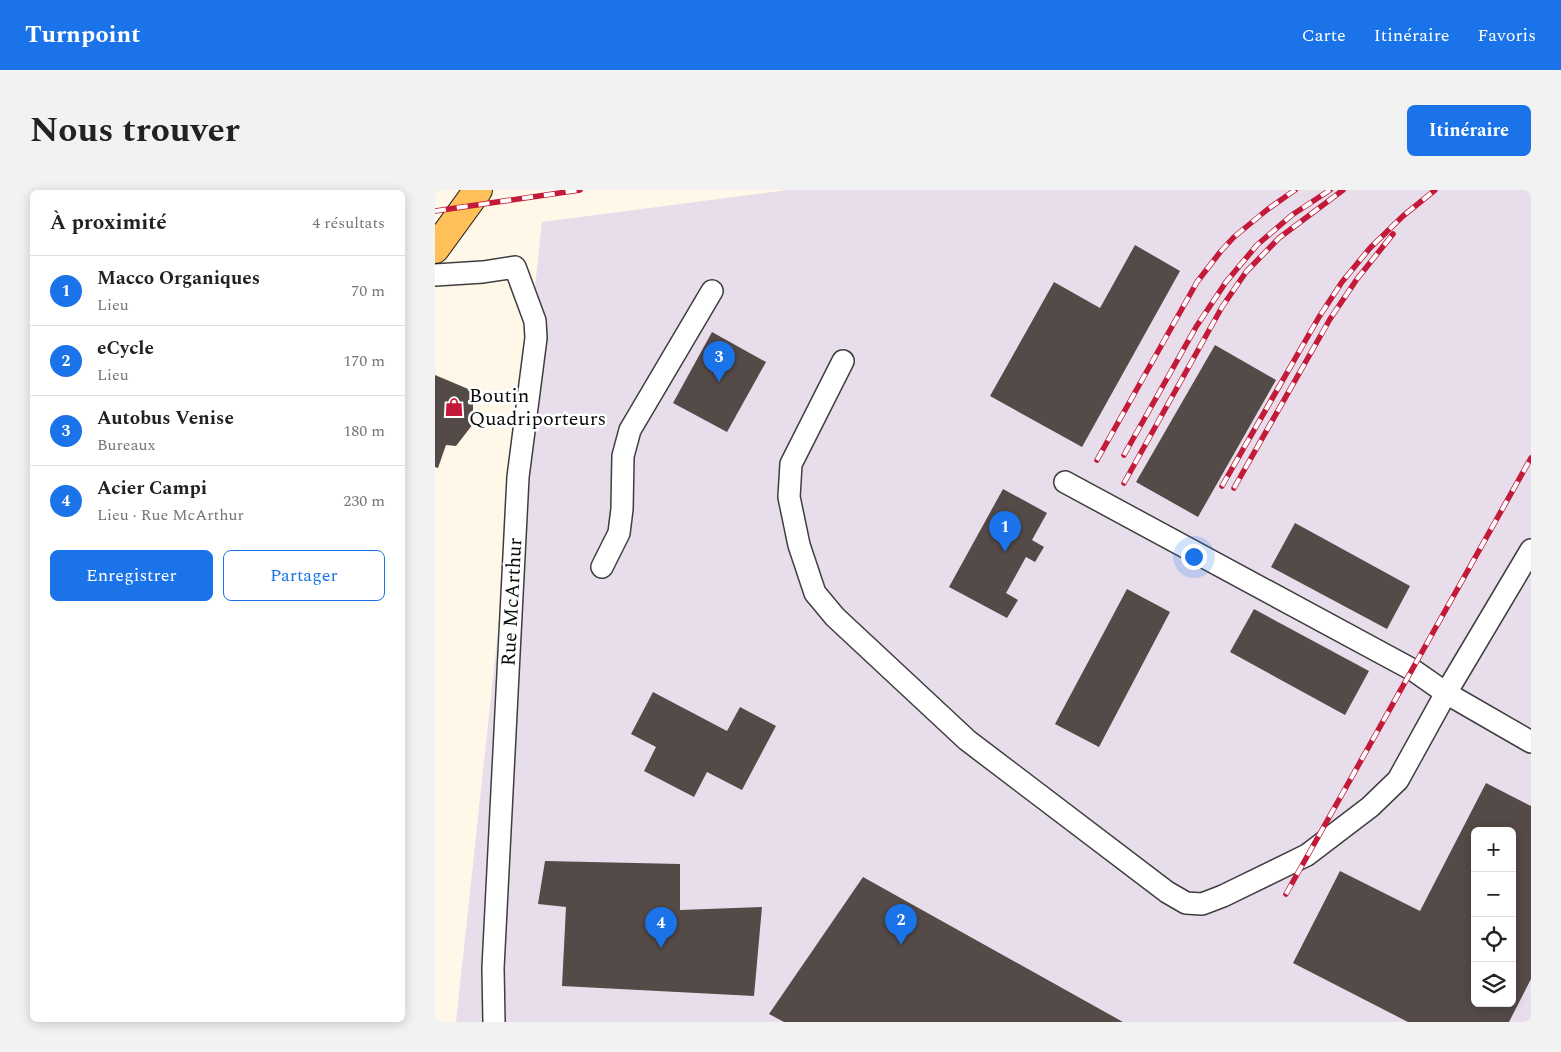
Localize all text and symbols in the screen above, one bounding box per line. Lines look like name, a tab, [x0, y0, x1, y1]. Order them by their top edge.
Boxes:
text: Turnpoint	[25, 17, 141, 53]
text: Carte	[1302, 22, 1346, 49]
text: Itinéraire	[1374, 22, 1450, 49]
text: Favoris	[1478, 22, 1536, 49]
text: Nous trouver	[30, 104, 240, 157]
button: Itinéraire	[1407, 105, 1531, 156]
text: À proximité	[50, 207, 167, 239]
text: 4 résultats	[312, 211, 385, 235]
text: Macco Organiques	[97, 264, 260, 293]
text: 1	[62, 279, 70, 303]
text: 70 m	[351, 279, 385, 303]
text: Lieu	[97, 293, 129, 317]
text: eCycle	[97, 334, 154, 363]
pin: 3	[703, 341, 735, 382]
text: 2	[62, 349, 70, 373]
text: 170 m	[343, 349, 385, 373]
text: Lieu	[97, 363, 129, 387]
place label: Boutin Quadriporteurs	[469, 381, 606, 434]
shop icon: Boutin Quadriporteurs	[443, 396, 465, 418]
text: Autobus Venise	[97, 404, 234, 433]
text: 3	[62, 419, 70, 443]
text: 180 m	[343, 419, 385, 443]
text: Bureaux	[97, 433, 155, 457]
text: Acier Campi	[97, 474, 207, 503]
text: 4	[62, 489, 70, 513]
text: 230 m	[343, 489, 385, 513]
text: Lieu · Rue McArthur	[97, 503, 244, 527]
pin: 1	[989, 511, 1021, 552]
street label: Rue McArthur	[494, 537, 530, 667]
your location	[1181, 544, 1207, 570]
button: Enregistrer	[50, 550, 213, 601]
button: Partager	[223, 550, 385, 601]
map controls	[1471, 827, 1516, 1007]
button: +	[1471, 827, 1516, 872]
button: −	[1471, 872, 1516, 917]
pin: 2	[885, 904, 917, 945]
pin: 4	[645, 907, 677, 948]
button: locate	[1471, 917, 1516, 962]
button: layers	[1471, 962, 1516, 1007]

